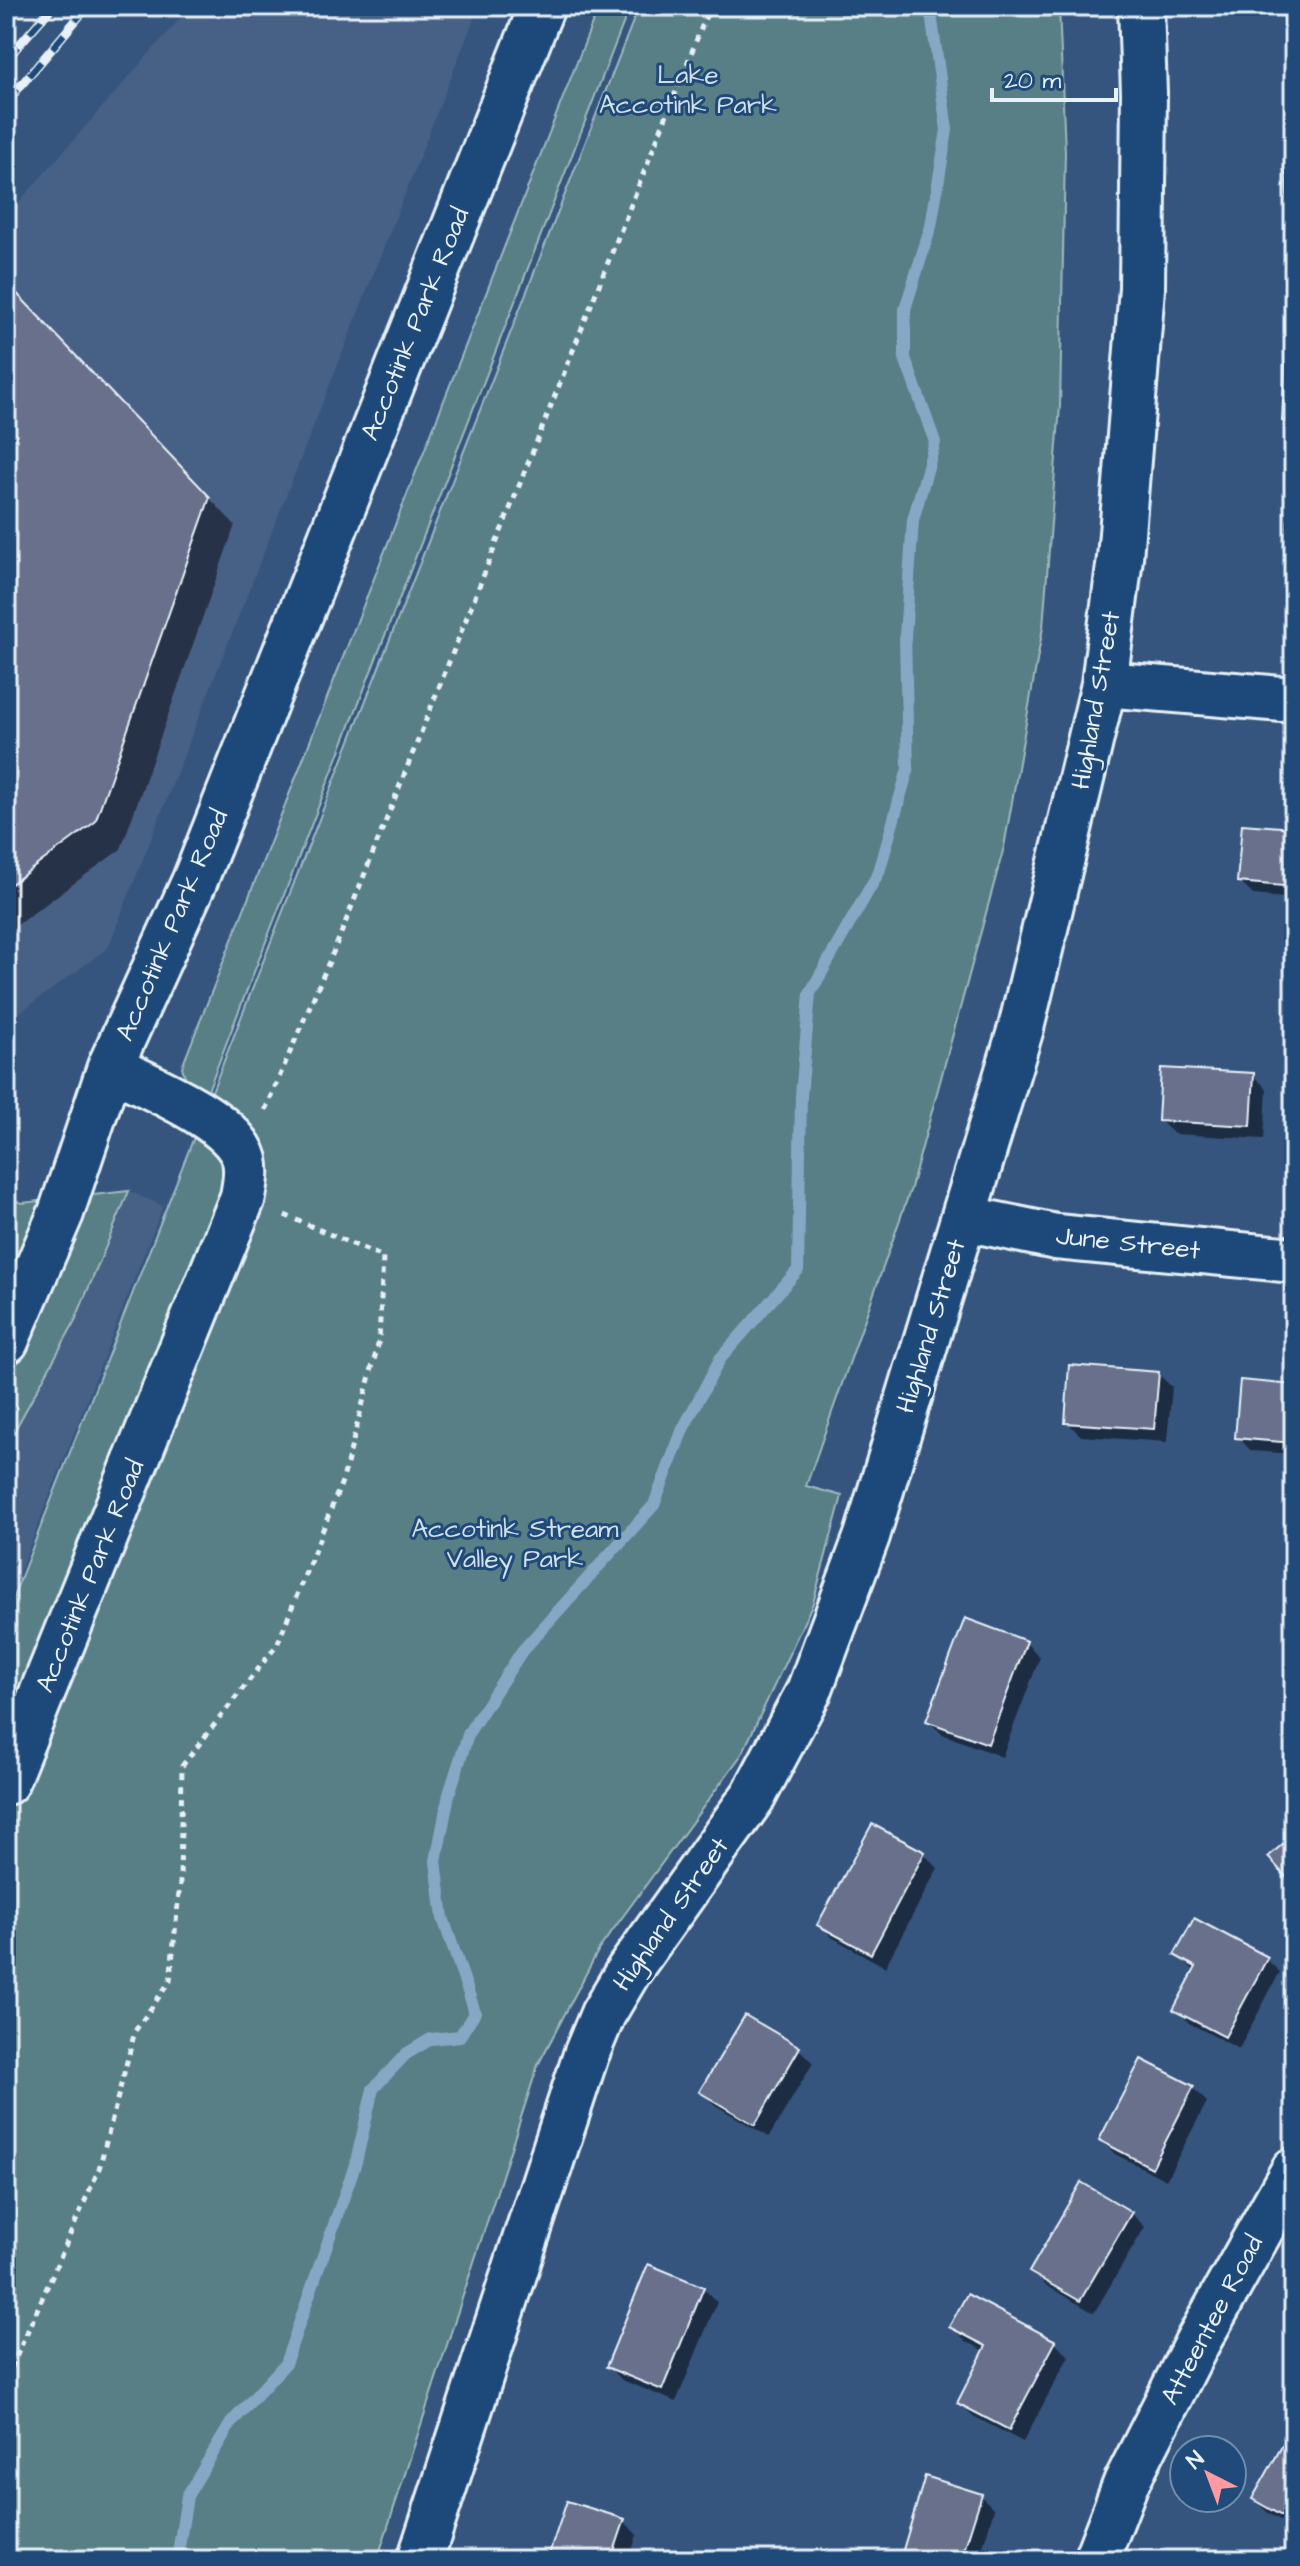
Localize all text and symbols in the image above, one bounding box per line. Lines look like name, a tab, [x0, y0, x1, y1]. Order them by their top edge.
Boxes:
scale bar	[992, 52, 1116, 102]
park label: Lake Accotink Park	[599, 57, 777, 123]
text: 20 m	[1004, 64, 1061, 98]
street label: Accotink Park Road	[352, 202, 478, 446]
street label: Highland Street	[1063, 608, 1131, 792]
street label: Accotink Park Road	[107, 804, 237, 1046]
street label: June Street	[1054, 1218, 1202, 1269]
street label: Highland Street	[887, 1234, 977, 1418]
street label: Accotink Park Road	[27, 1454, 153, 1698]
park label: Accotink Stream Valley Park	[411, 1511, 619, 1579]
street label: Highland Street	[605, 1829, 739, 1999]
street label: Atteentee Road	[1152, 2229, 1272, 2411]
north arrow	[1168, 2434, 1248, 2514]
text: N	[1180, 2444, 1211, 2476]

